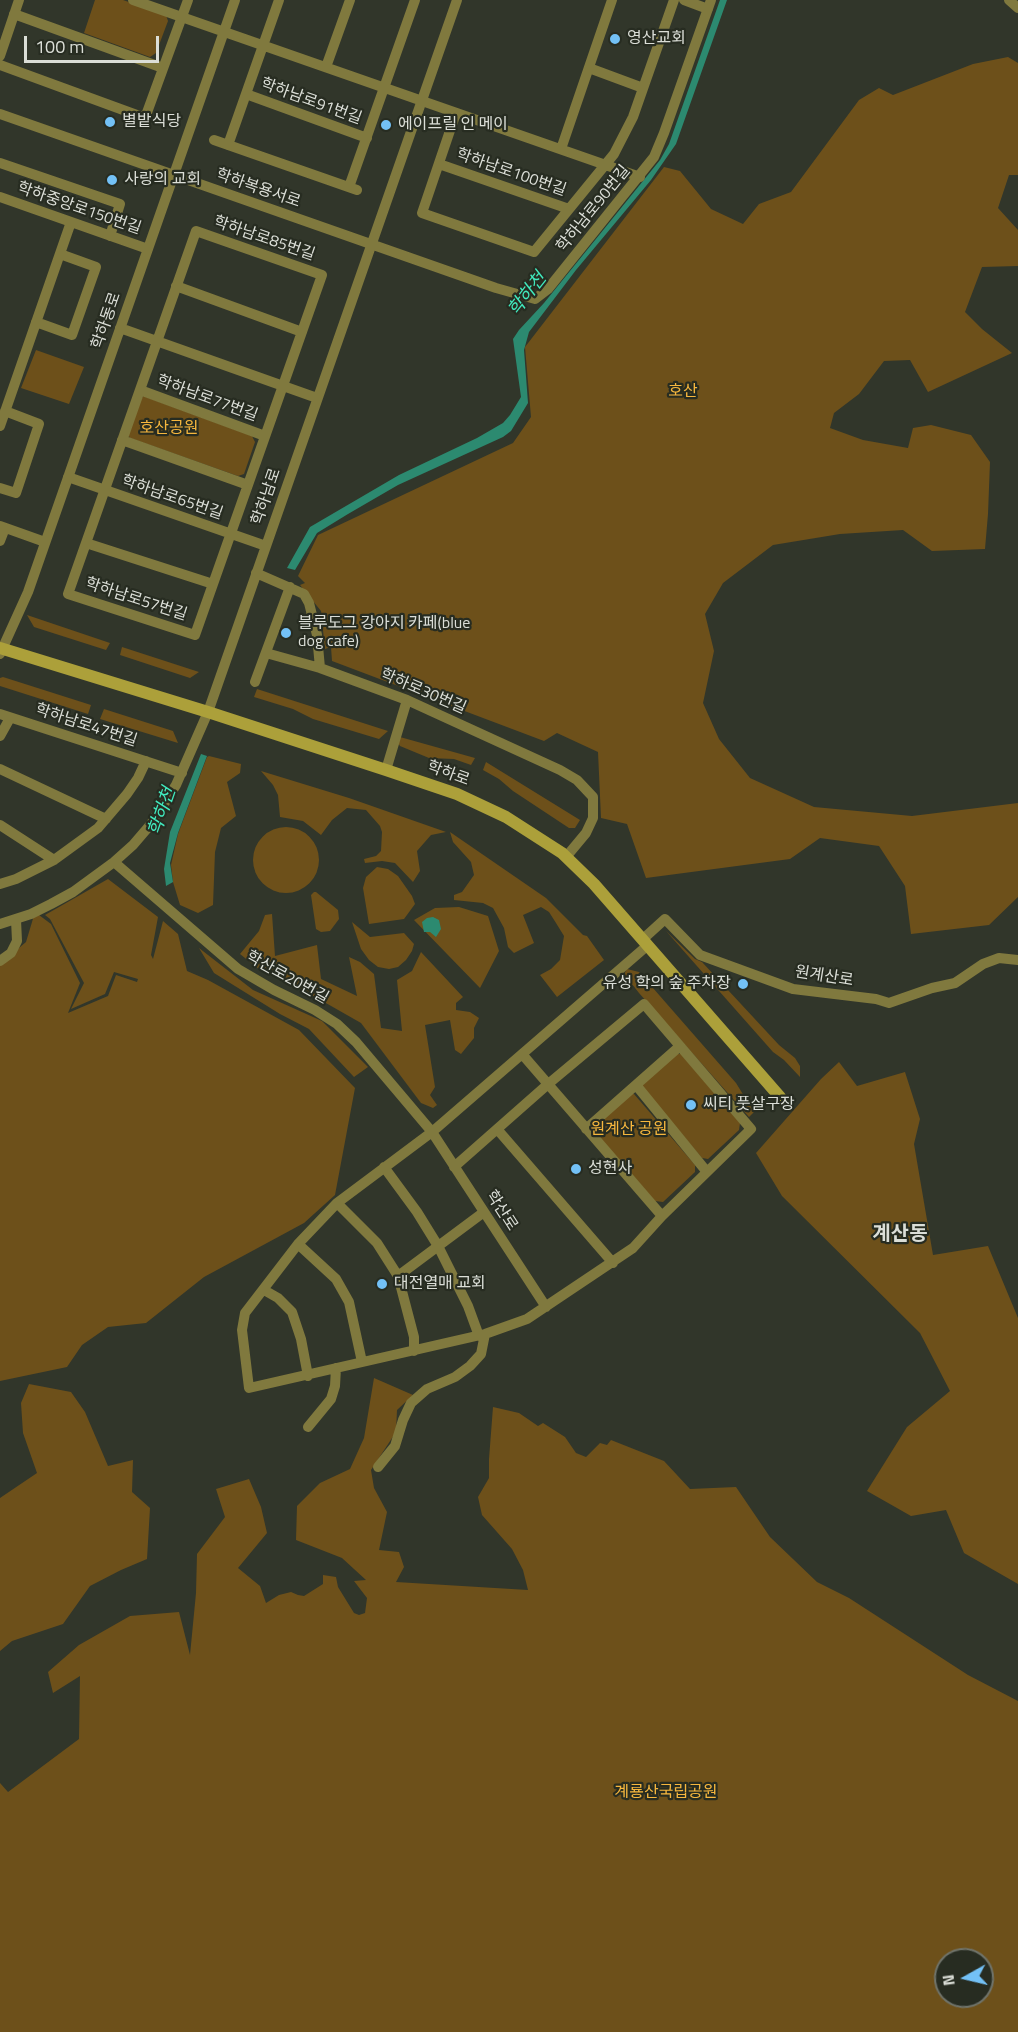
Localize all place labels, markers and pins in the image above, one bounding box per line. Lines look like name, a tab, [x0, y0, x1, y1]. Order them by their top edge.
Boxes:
place label: 영산교회	[627, 29, 686, 49]
marker: 영산교회	[608, 32, 622, 46]
place label: 별밭식당	[122, 112, 181, 132]
marker: 별밭식당	[103, 115, 117, 129]
place label: 에이프릴 인 메이	[398, 115, 508, 135]
marker: 에이프릴 인 메이	[379, 118, 393, 132]
place label: 사랑의 교회	[124, 170, 201, 190]
marker: 사랑의 교회	[105, 173, 119, 187]
place label: 블루도그 강아지 카페(blue dog cafe)	[298, 614, 470, 652]
marker: 블루도그 강아지 카페(blue dog cafe)	[279, 626, 293, 640]
place label: 유성 학의 숲 주차장	[603, 974, 731, 994]
marker: 유성 학의 숲 주차장	[736, 977, 750, 991]
place label: 씨티 풋살구장	[703, 1095, 795, 1115]
marker: 씨티 풋살구장	[684, 1098, 698, 1112]
place label: 성현사	[588, 1159, 632, 1179]
marker: 성현사	[569, 1162, 583, 1176]
place label: 대전열매 교회	[394, 1274, 486, 1294]
marker: 대전열매 교회	[375, 1277, 389, 1291]

